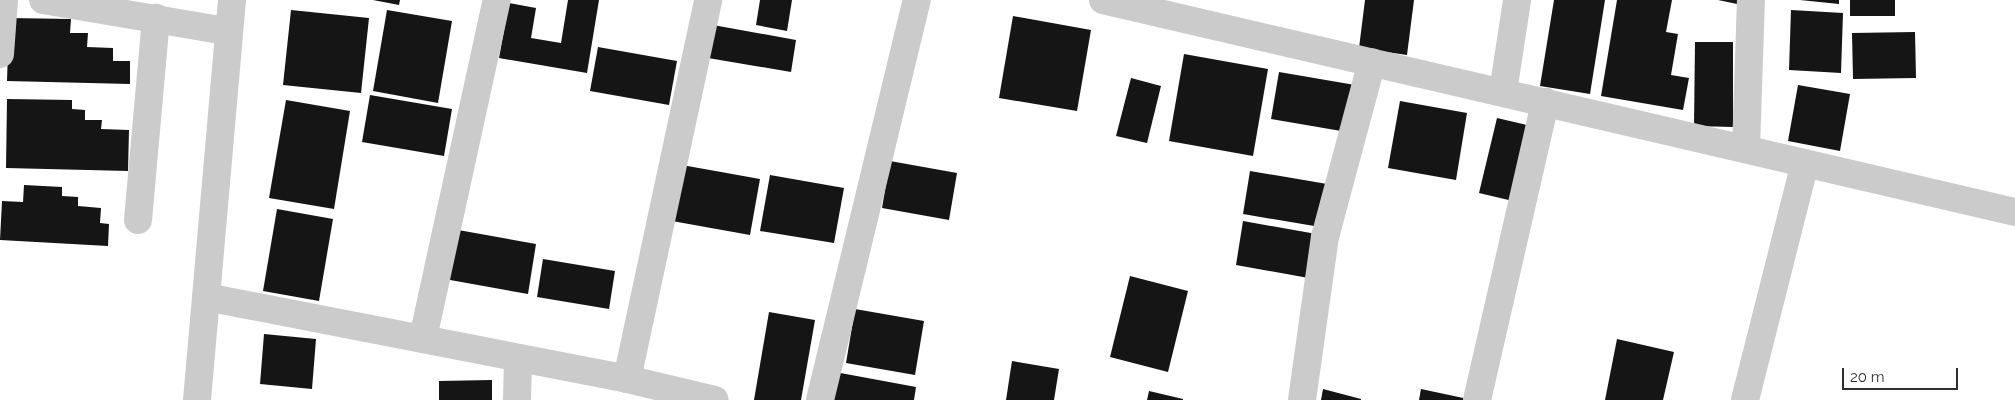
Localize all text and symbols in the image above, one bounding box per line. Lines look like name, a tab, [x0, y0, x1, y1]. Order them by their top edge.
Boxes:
scale bar	[1845, 358, 1961, 390]
text: 20 m	[1850, 368, 1885, 386]

